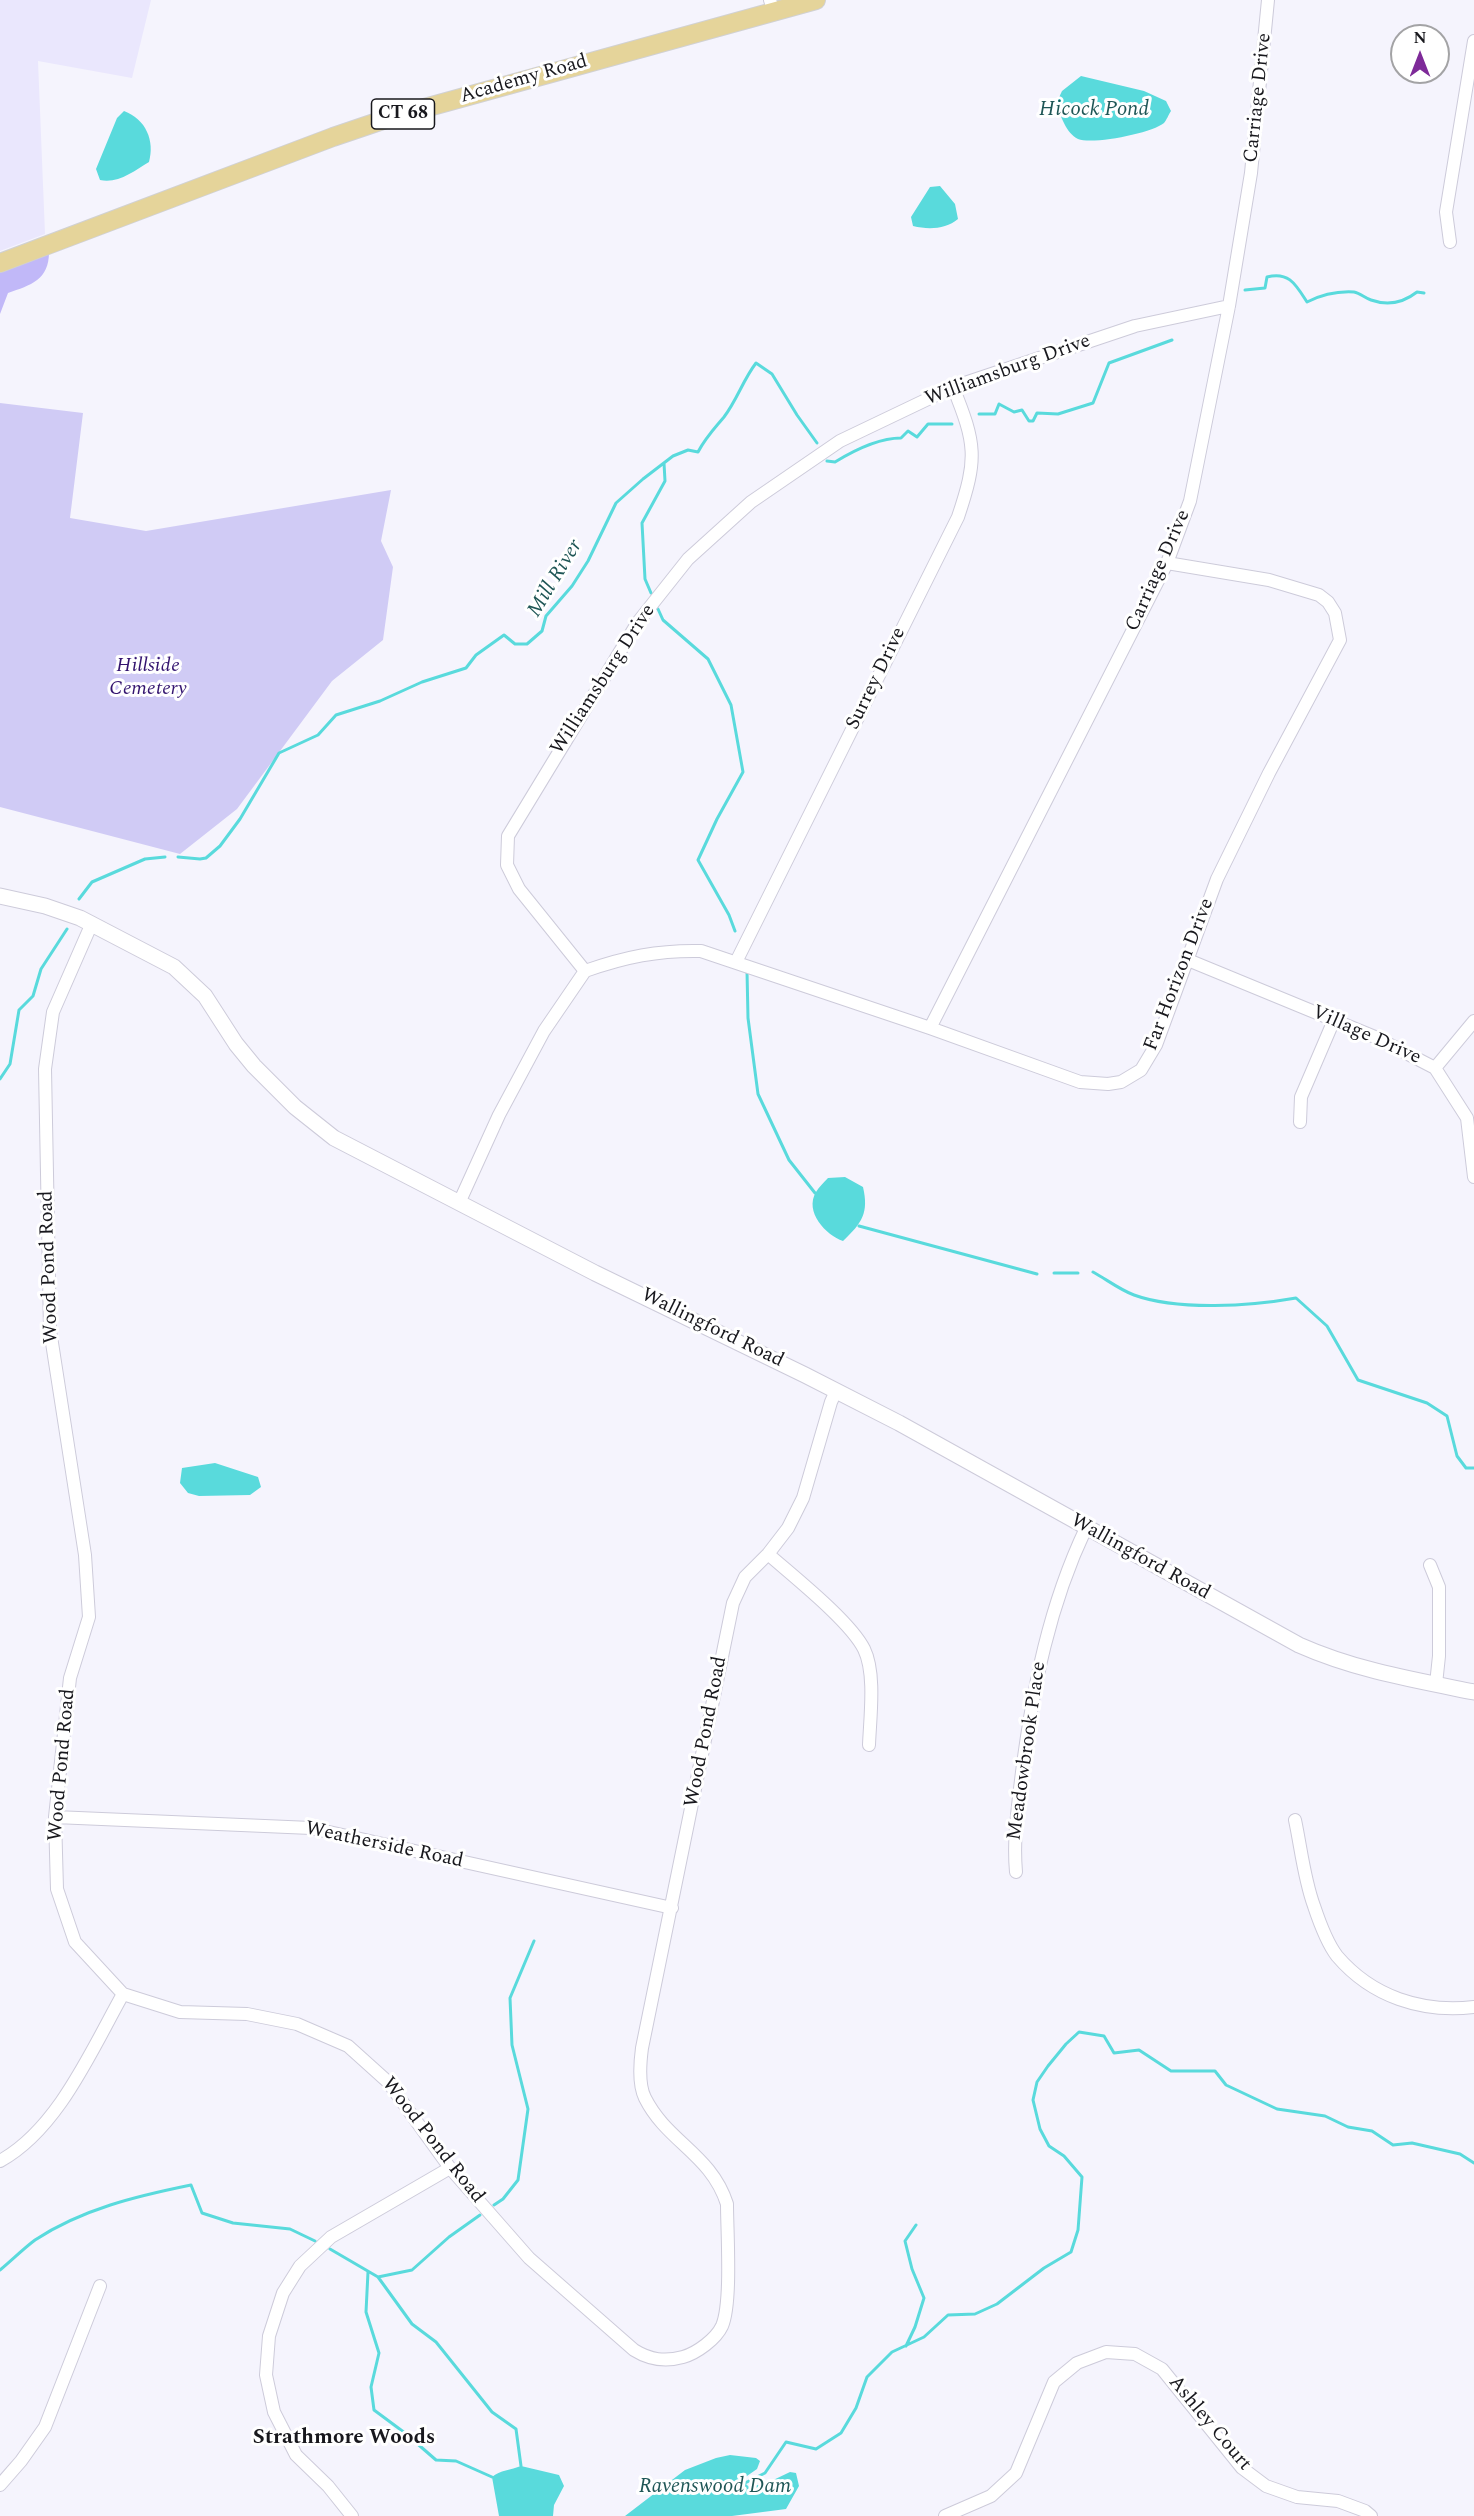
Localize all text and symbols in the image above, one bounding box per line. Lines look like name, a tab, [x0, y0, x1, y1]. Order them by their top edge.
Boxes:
north arrow	[1390, 24, 1450, 84]
text: N	[1413, 26, 1427, 50]
street label: Carriage Drive	[1240, 32, 1278, 164]
street label: Academy Road	[457, 50, 591, 110]
water label: Hicock Pond	[1039, 98, 1149, 124]
road number: CT 68	[372, 99, 434, 129]
street label: Williamsburg Drive	[922, 330, 1094, 412]
street label: Carriage Drive	[1121, 507, 1197, 635]
water label: Mill River	[523, 536, 589, 622]
street label: Williamsburg Drive	[546, 600, 662, 760]
street label: Surrey Drive	[842, 624, 912, 734]
park label: Hillside Cemetery	[109, 655, 187, 702]
street label: Far Horizon Drive	[1140, 895, 1220, 1055]
street label: Village Drive	[1308, 1001, 1424, 1071]
street label: Wood Pond Road	[35, 1190, 65, 1344]
street label: Wallingford Road	[637, 1284, 787, 1374]
street label: Wallingford Road	[1066, 1510, 1214, 1606]
street label: Wood Pond Road	[681, 1654, 733, 1810]
street label: Meadowbrook Place	[1004, 1660, 1052, 1842]
street label: Wood Pond Road	[44, 1688, 82, 1842]
street label: Weatherside Road	[303, 1818, 465, 1874]
street label: Wood Pond Road	[375, 2073, 489, 2209]
street label: Ashley Court	[1162, 2372, 1256, 2476]
district label: Strathmore Woods	[253, 2426, 435, 2452]
water label: Ravenswood Dam	[639, 2475, 791, 2501]

